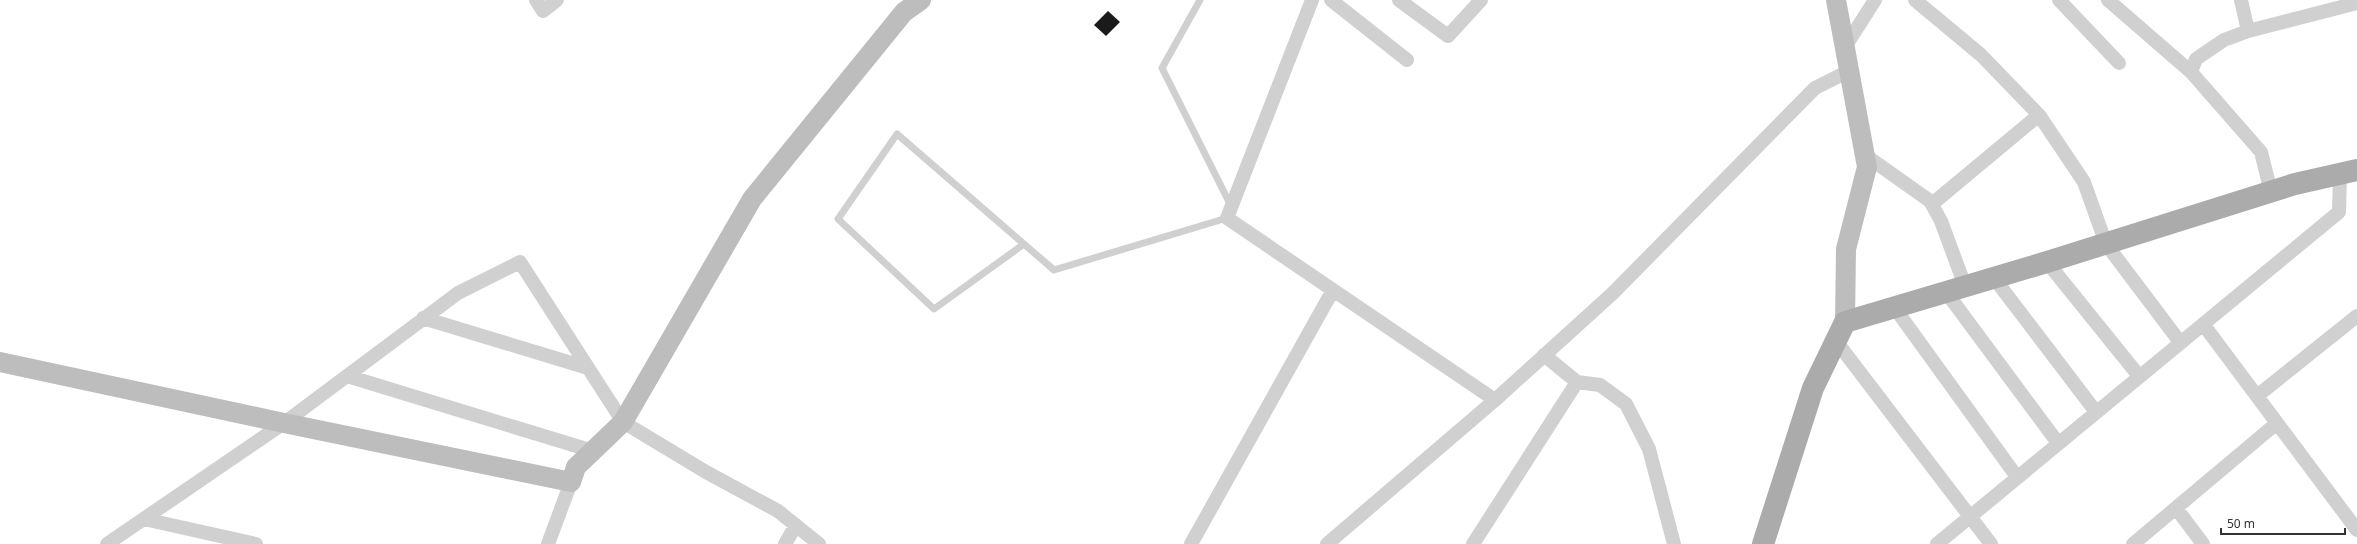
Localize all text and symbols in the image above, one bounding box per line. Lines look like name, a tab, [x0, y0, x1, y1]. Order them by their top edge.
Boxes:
scale bar	[2221, 510, 2345, 536]
text: 50 m	[2227, 515, 2255, 532]

